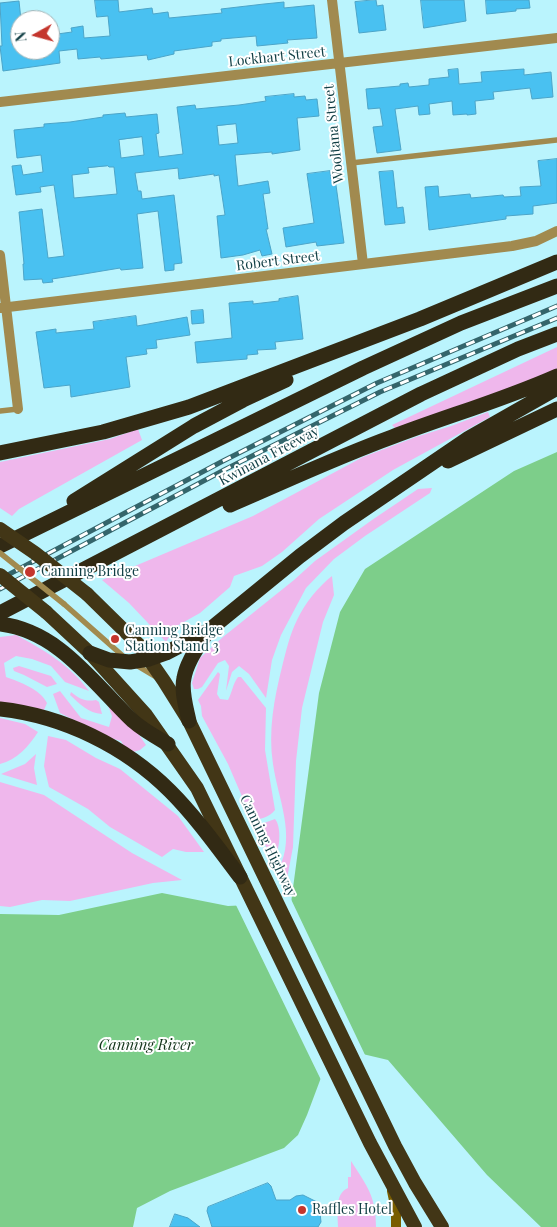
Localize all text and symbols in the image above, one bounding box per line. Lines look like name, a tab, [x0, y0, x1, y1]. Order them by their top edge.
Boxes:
north arrow	[10, 10, 60, 60]
text: N	[11, 31, 31, 43]
street label: Lockhart Street	[228, 44, 326, 70]
street label: Wooltana Street	[320, 84, 348, 184]
street label: Robert Street	[235, 248, 321, 274]
street label: Kwinana Freeway	[216, 423, 322, 489]
place label: Canning Bridge	[41, 564, 139, 580]
marker: Canning Bridge	[23, 565, 37, 579]
place label: Canning Bridge Station Stand 3	[125, 623, 223, 656]
marker: Canning Bridge Station Stand 3	[109, 633, 121, 645]
street label: Canning Highway	[236, 792, 300, 900]
water label: Canning River	[99, 1036, 193, 1054]
place label: Raffles Hotel	[312, 1202, 392, 1218]
marker: Raffles Hotel	[296, 1204, 308, 1216]

